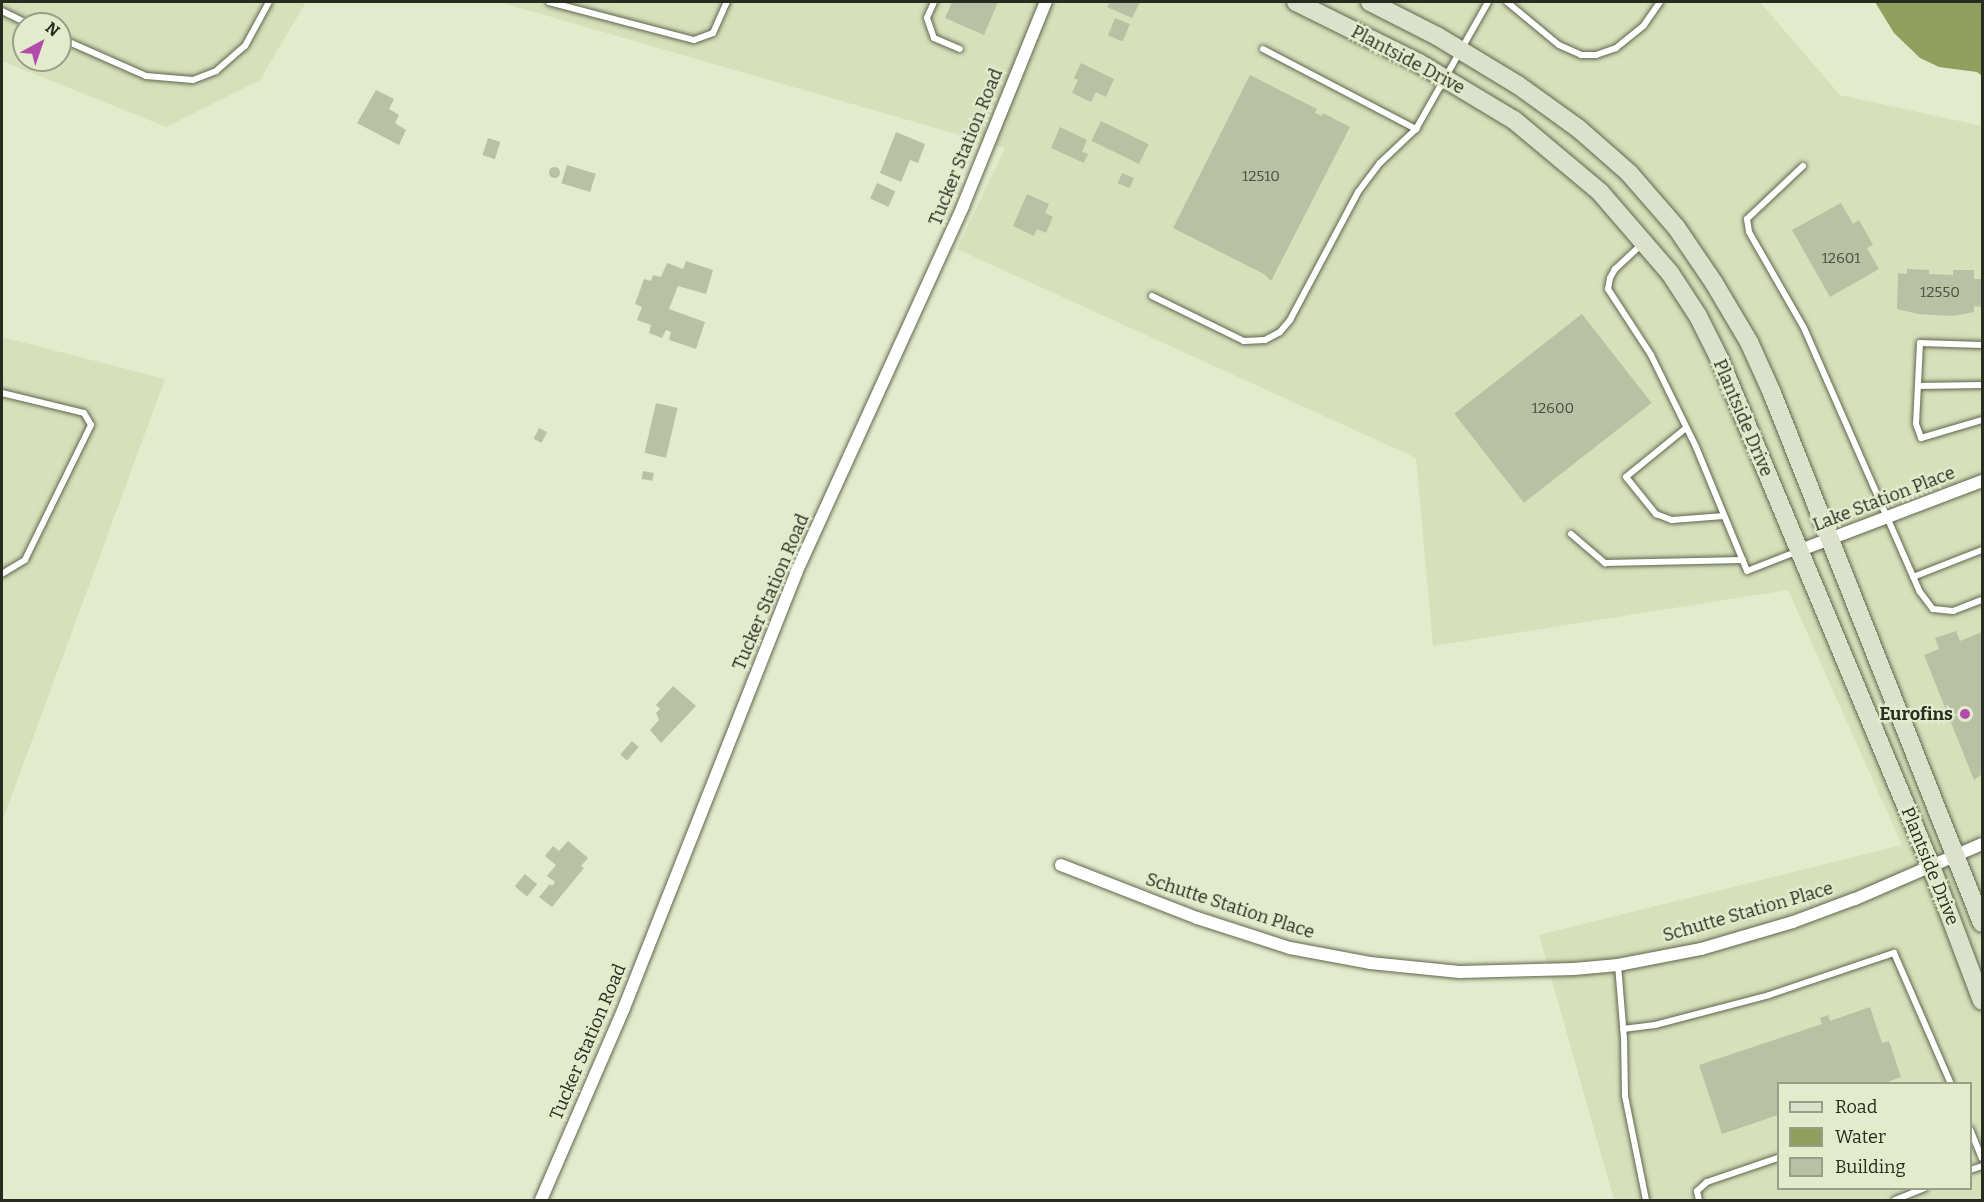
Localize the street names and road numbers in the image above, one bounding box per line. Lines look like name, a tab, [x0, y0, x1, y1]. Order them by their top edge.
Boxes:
street label: Plantside Drive	[1348, 21, 1468, 99]
street label: Tucker Station Road	[925, 65, 1007, 229]
street label: Plantside Drive	[1709, 356, 1777, 480]
street label: Lake Station Place	[1810, 462, 1958, 536]
street label: Tucker Station Road	[728, 511, 814, 673]
street label: Plantside Drive	[1896, 804, 1964, 928]
street label: Schutte Station Place	[1143, 869, 1317, 943]
street label: Schutte Station Place	[1660, 877, 1836, 947]
street label: Tucker Station Road	[545, 961, 631, 1123]

